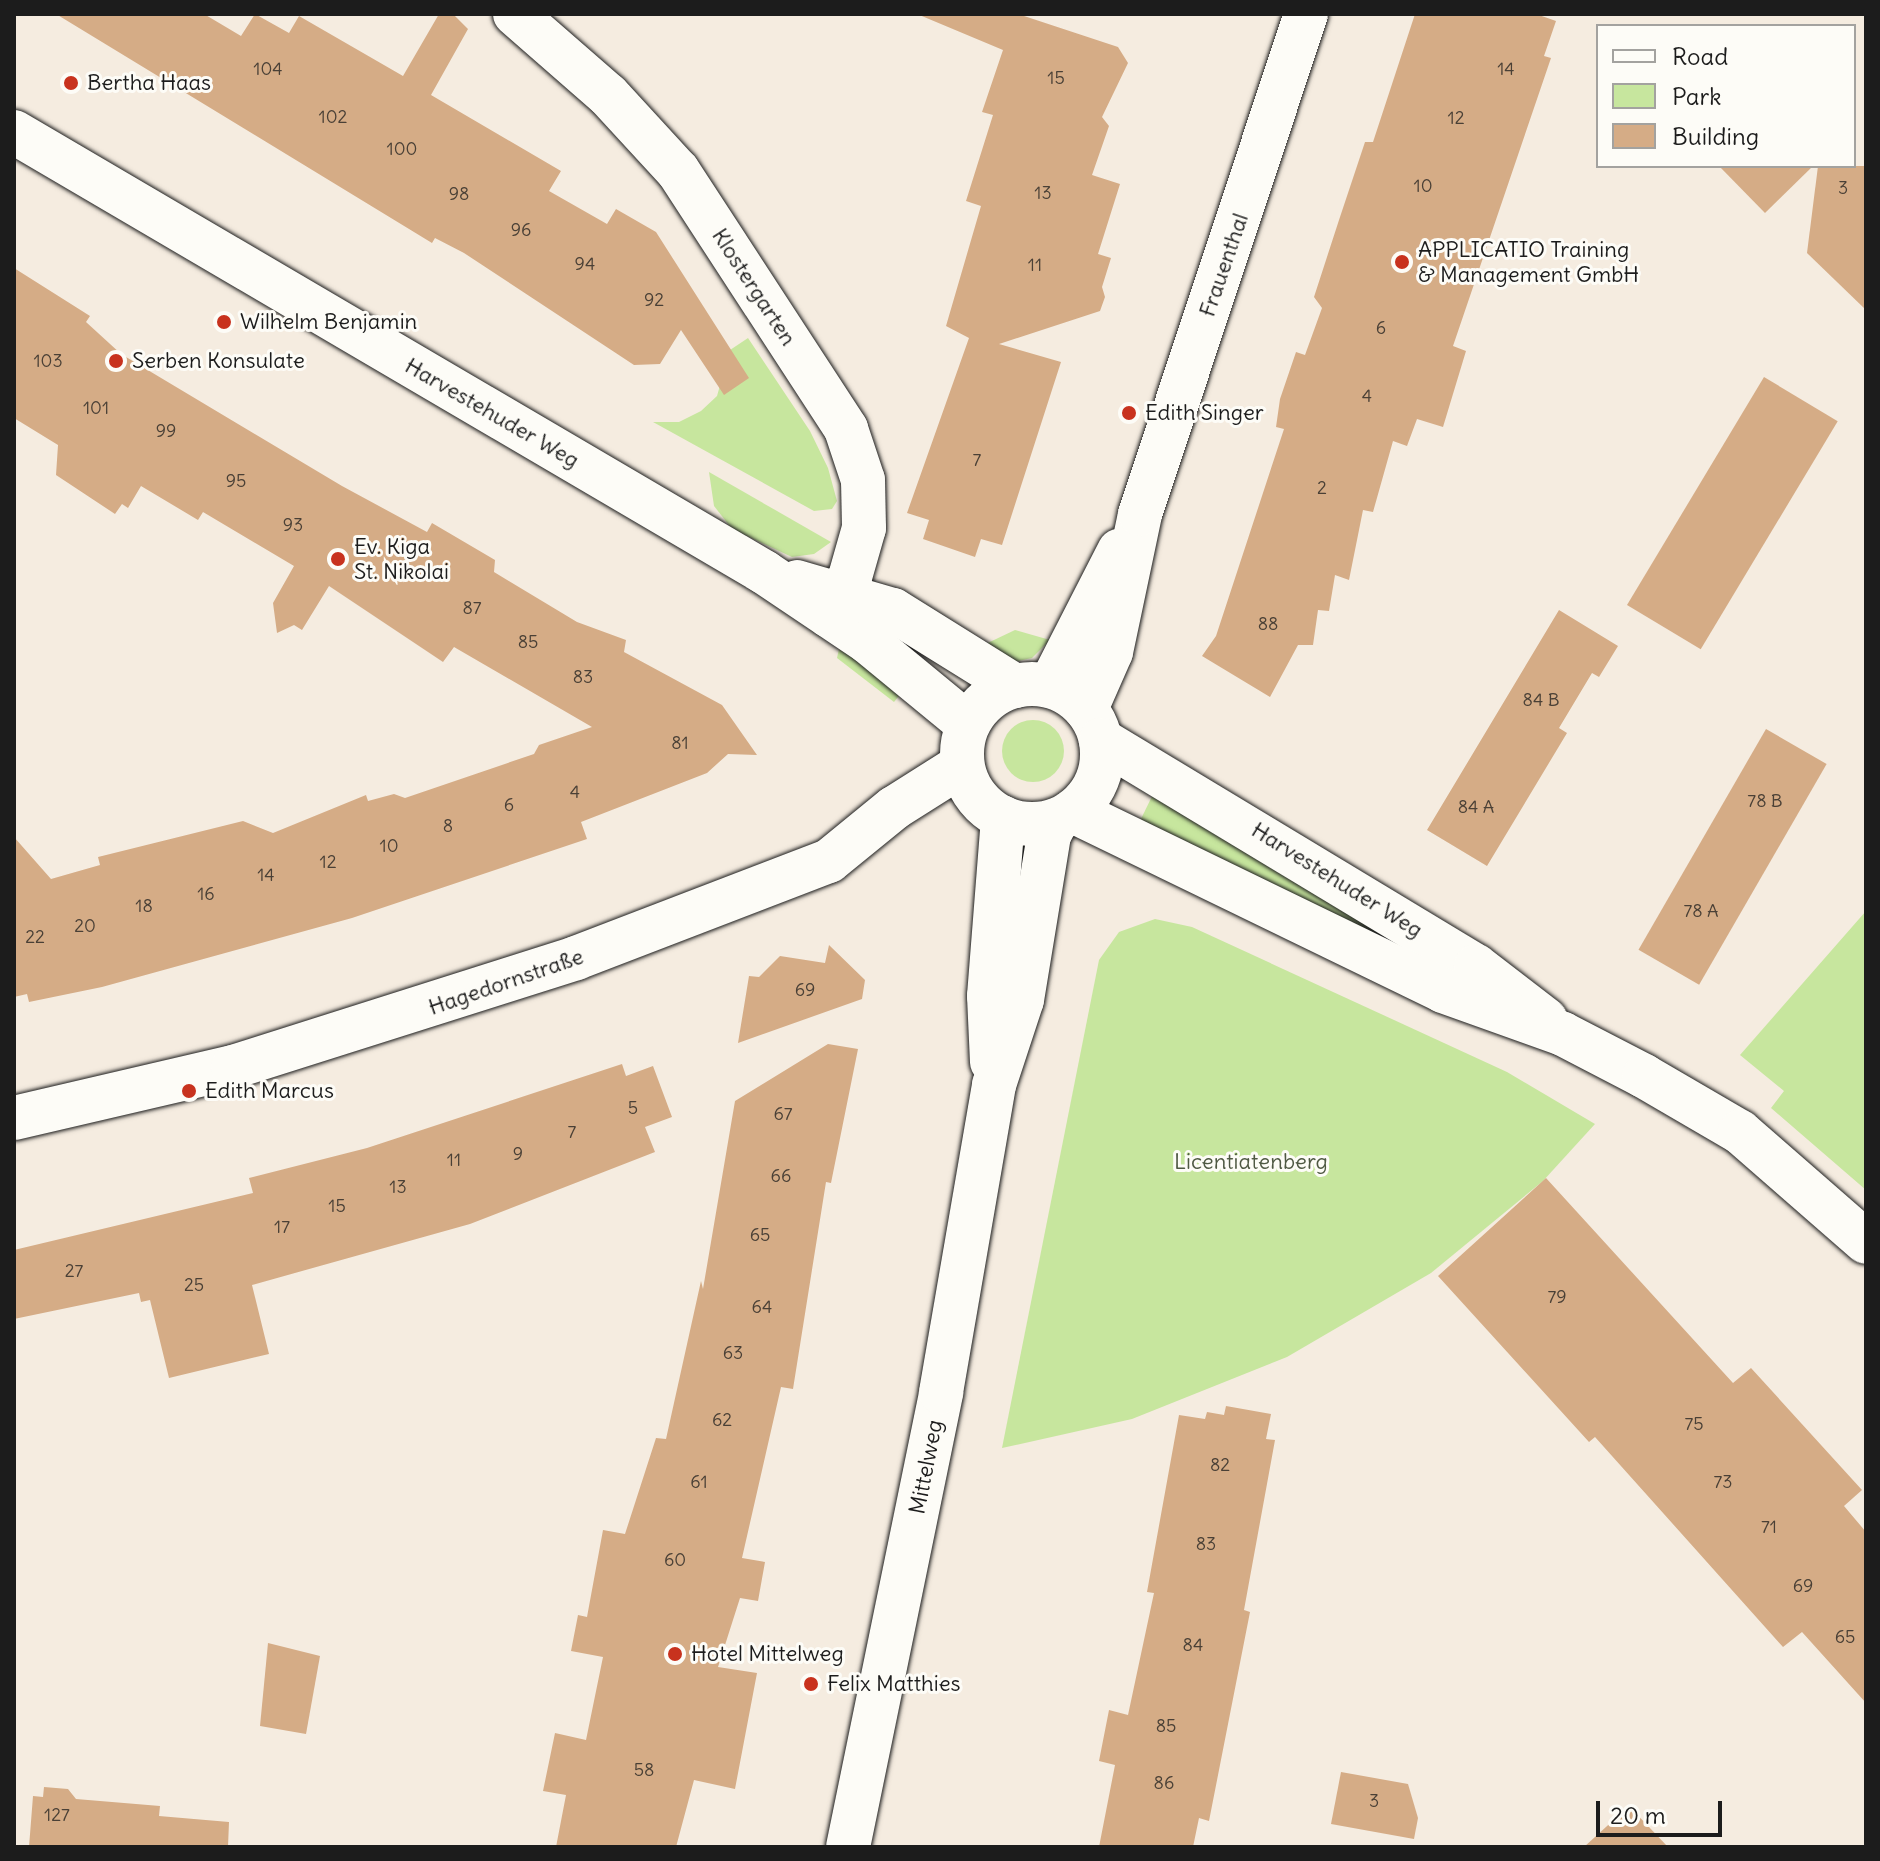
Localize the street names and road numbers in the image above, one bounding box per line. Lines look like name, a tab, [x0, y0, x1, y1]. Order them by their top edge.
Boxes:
street label: Frauenthal	[1194, 210, 1254, 320]
street label: Klostergarten	[706, 224, 802, 350]
street label: Harvestehuder Weg	[400, 352, 584, 474]
street label: Harvestehuder Weg	[1247, 817, 1427, 943]
street label: Hagedornstraße	[425, 943, 587, 1021]
street label: Mittelweg	[904, 1418, 948, 1516]

